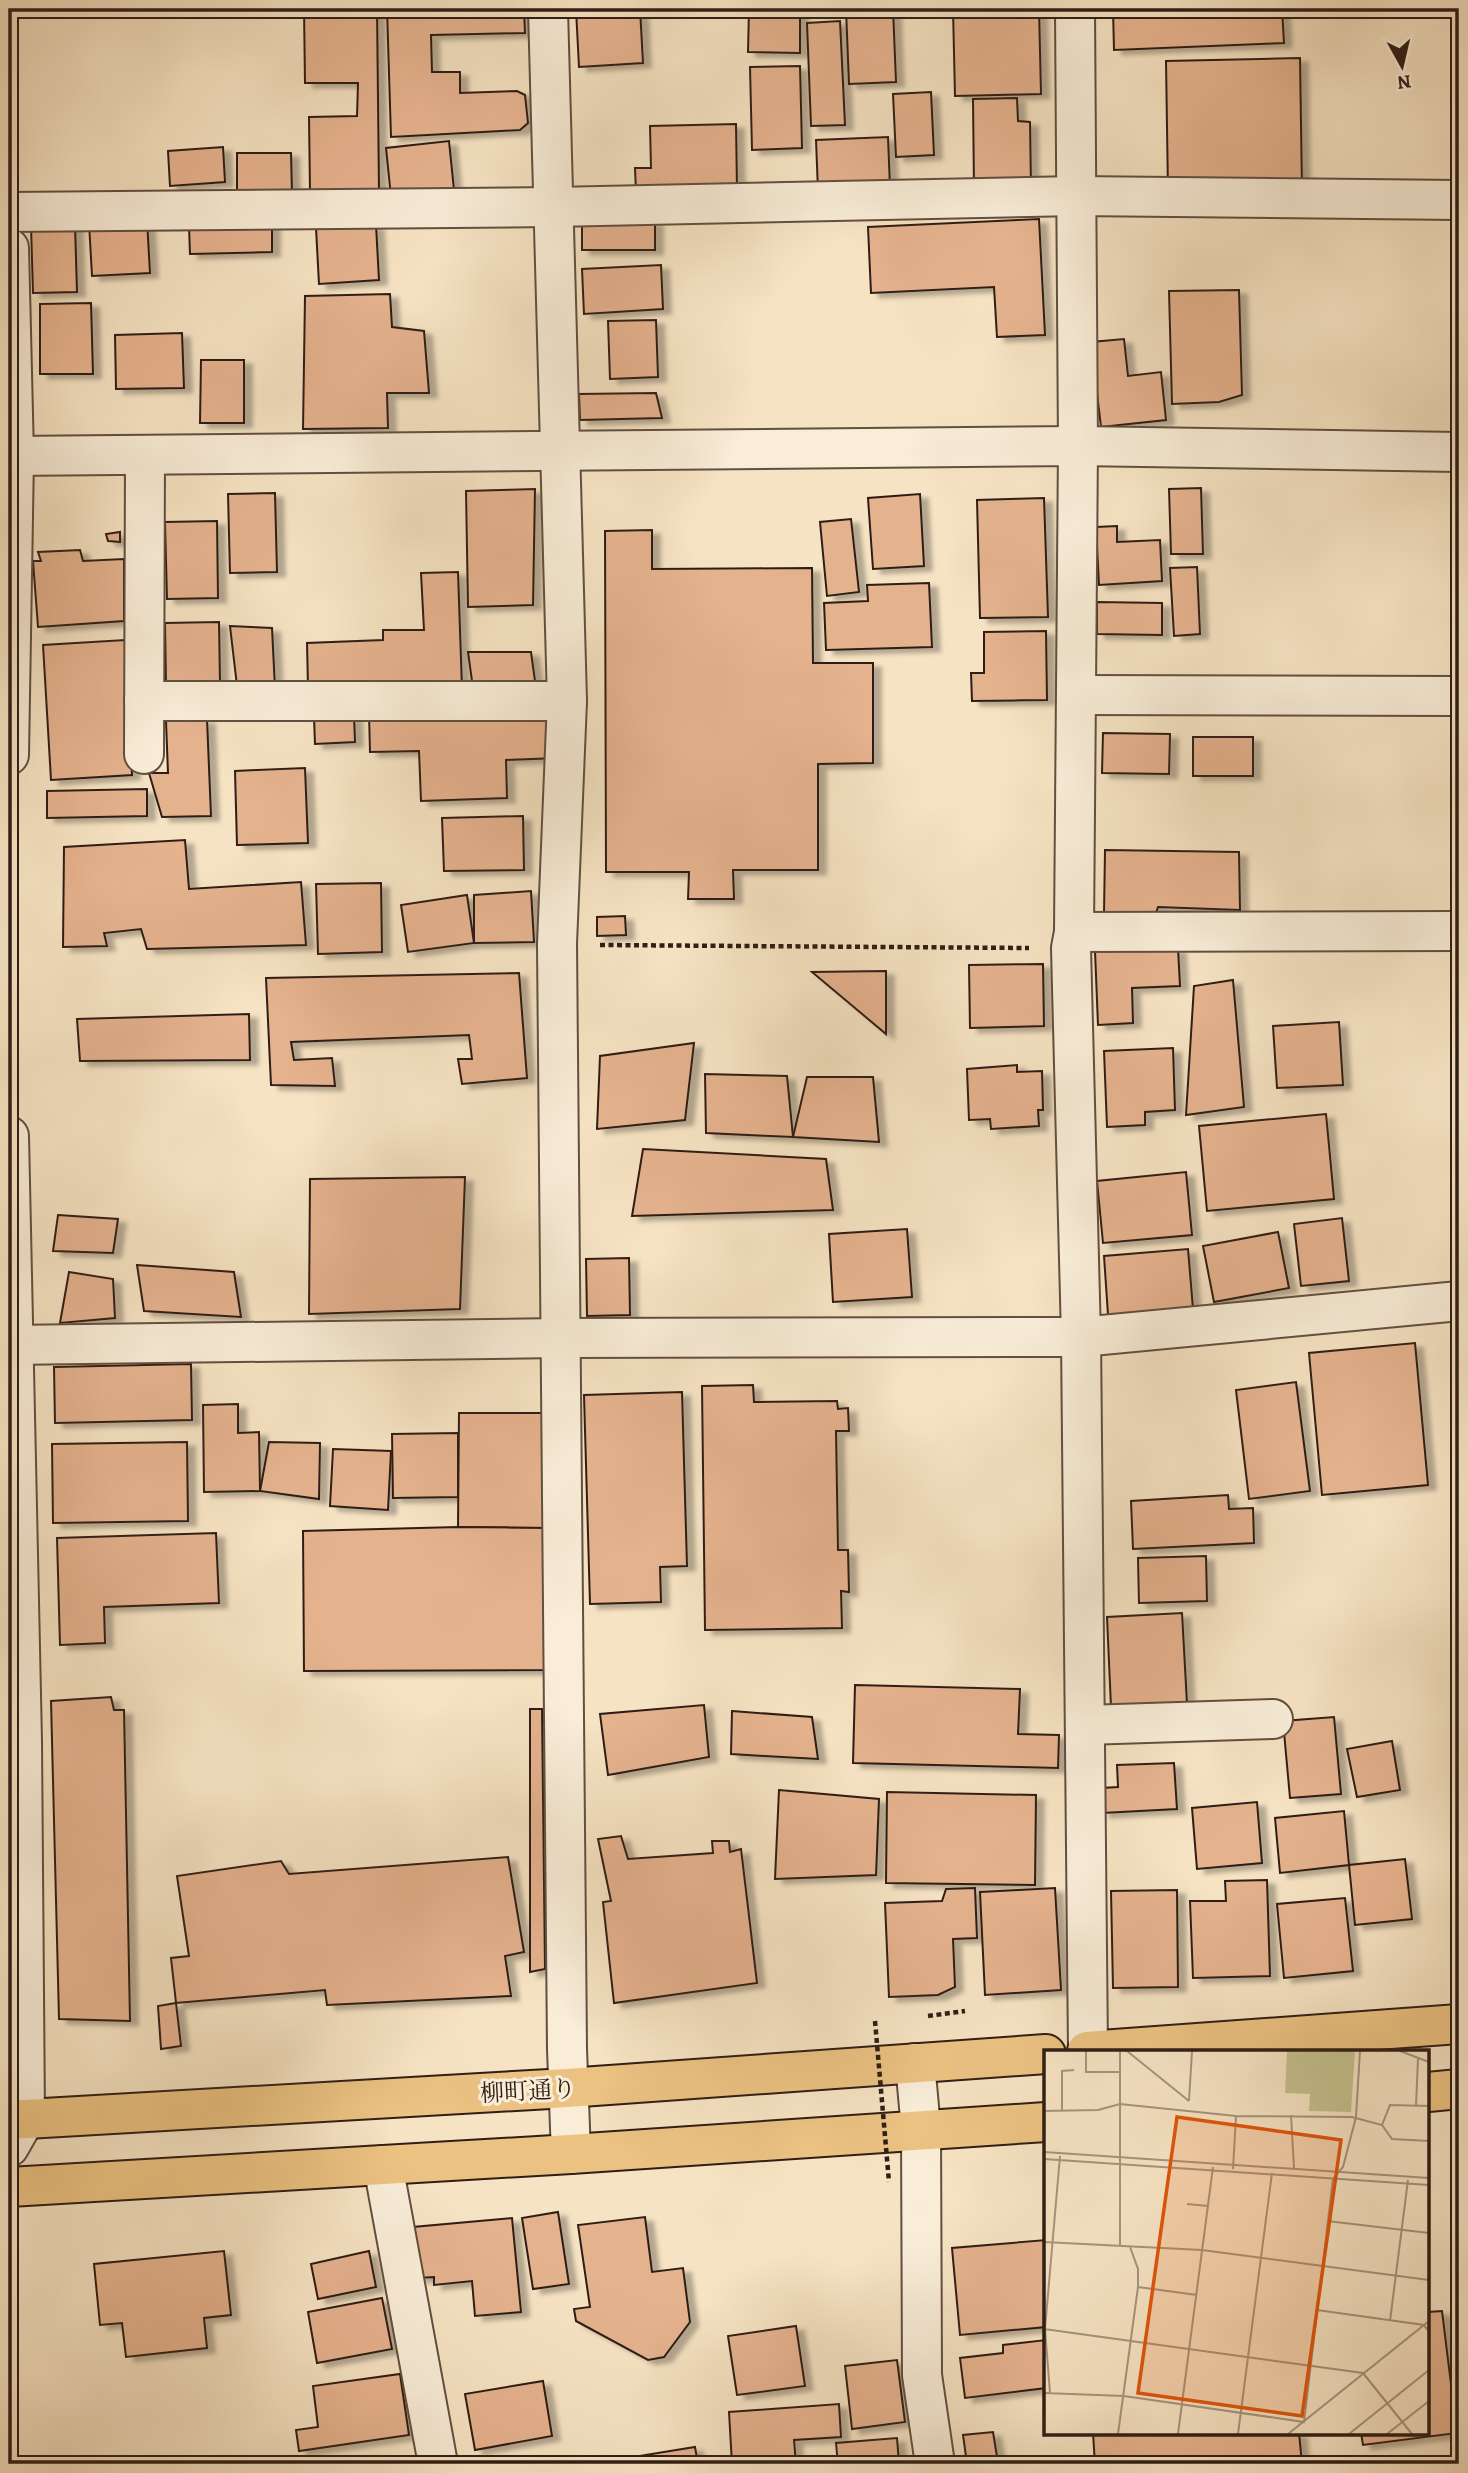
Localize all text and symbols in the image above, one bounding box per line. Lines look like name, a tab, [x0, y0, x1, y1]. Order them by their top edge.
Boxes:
north arrow	[1366, 32, 1436, 102]
text: N	[1395, 68, 1413, 96]
inset map	[1044, 2050, 1430, 2434]
street label: 柳町通り	[479, 2073, 577, 2109]

